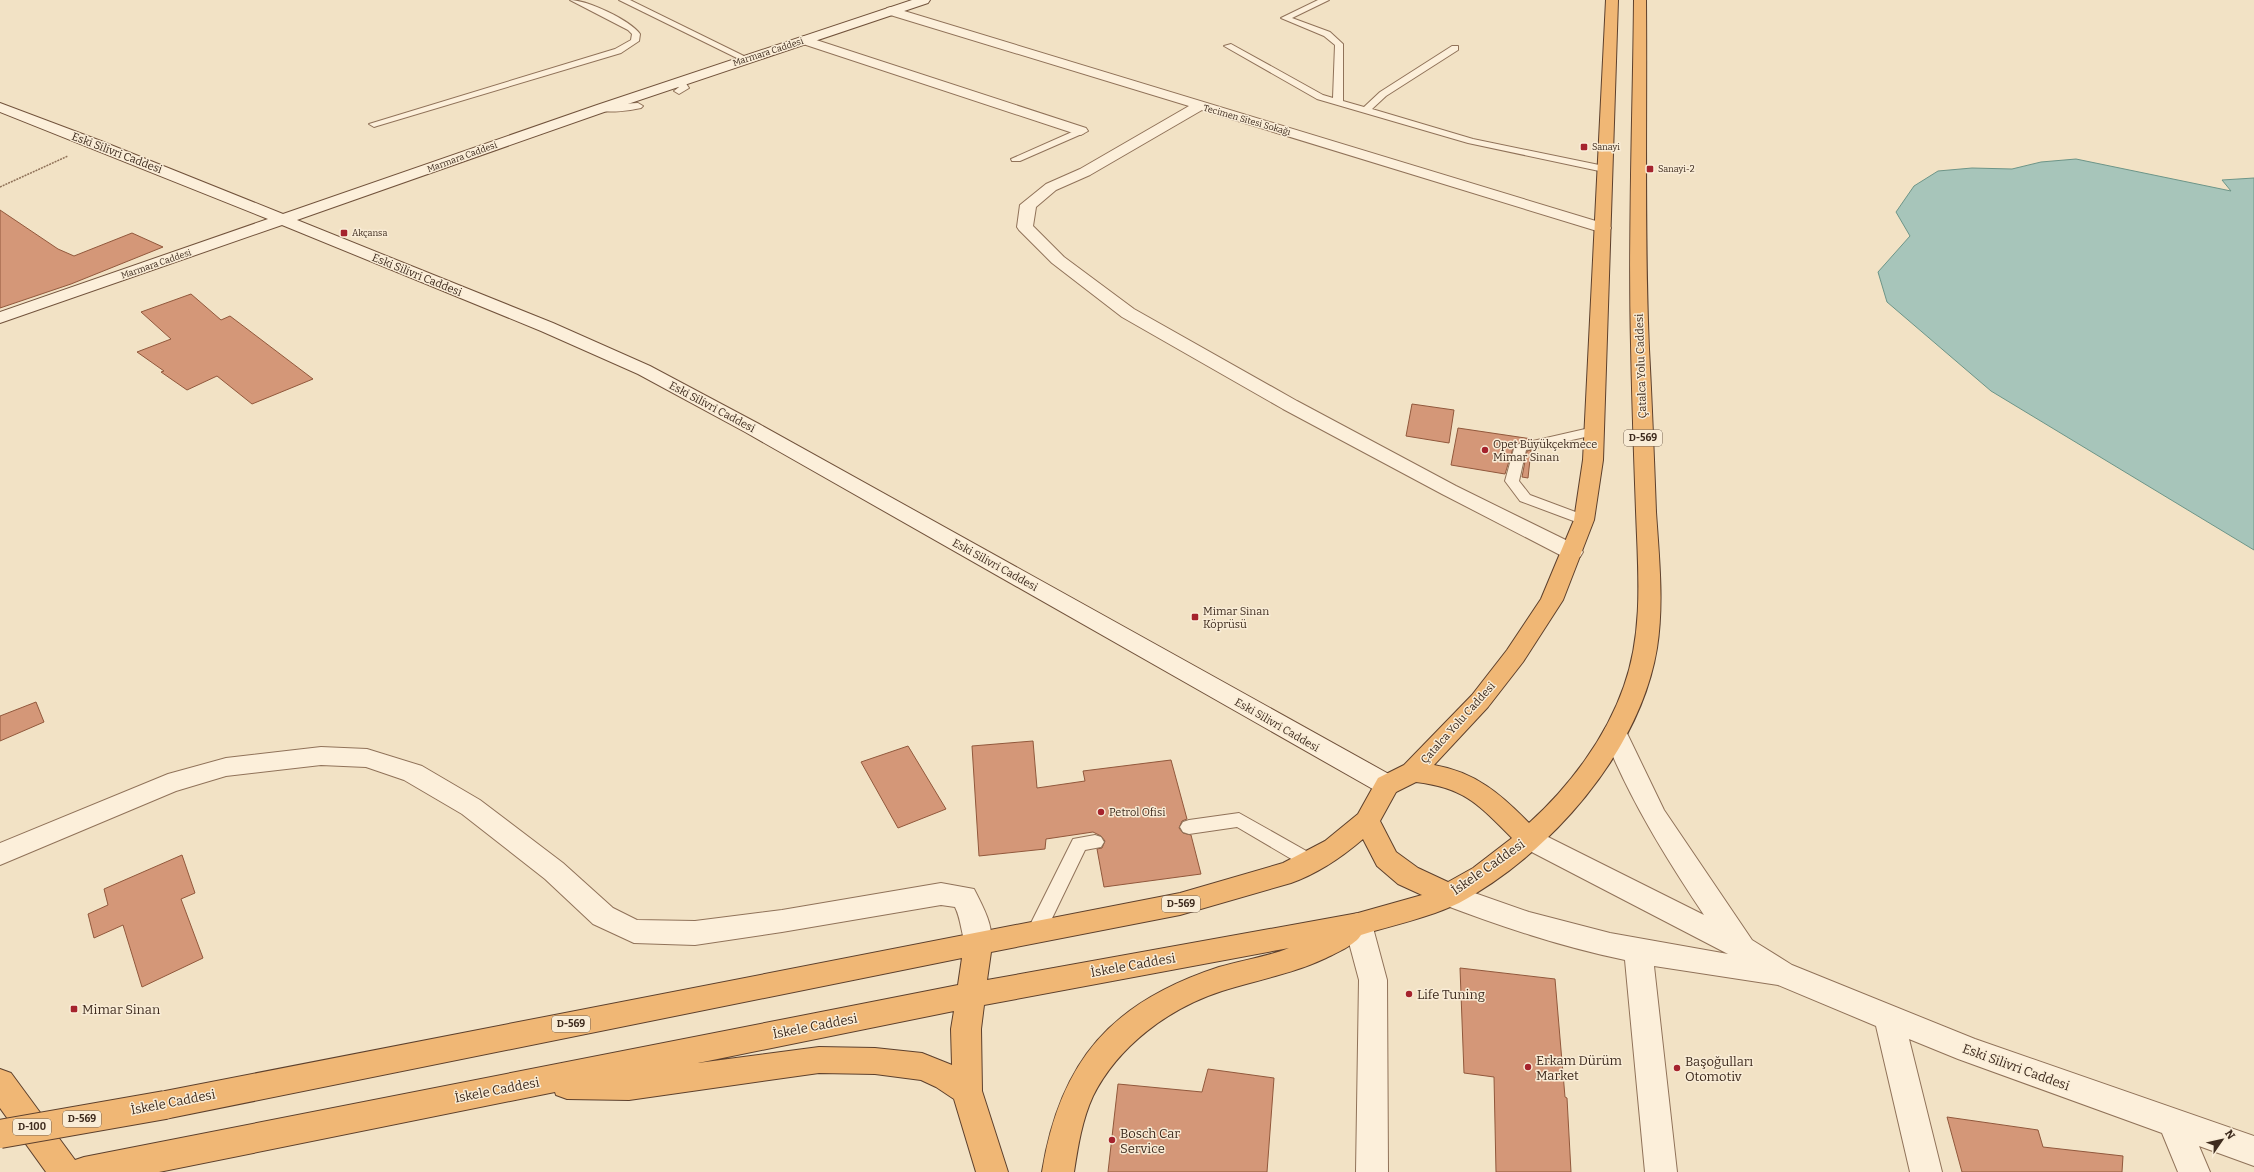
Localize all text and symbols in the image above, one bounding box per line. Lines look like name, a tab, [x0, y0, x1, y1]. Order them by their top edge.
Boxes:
street label: Marmara Caddesi	[731, 36, 805, 68]
street label: Tecimen Sitesi Sokağı	[1202, 103, 1292, 137]
street label: Eski Silivri Caddesi	[70, 130, 165, 176]
street label: Marmara Caddesi	[426, 140, 499, 174]
marker: Sanayi	[1579, 142, 1589, 152]
place label: Sanayi	[1592, 142, 1620, 152]
marker: Sanayi-2	[1645, 164, 1655, 174]
place label: Sanayi-2	[1658, 164, 1695, 174]
marker: Akçansa	[339, 228, 349, 238]
place label: Akçansa	[352, 228, 387, 238]
street label: Marmara Caddesi	[120, 247, 193, 281]
street label: Eski Silivri Caddesi	[370, 251, 464, 299]
street label: Çatalca Yolu Caddesi	[1633, 313, 1649, 419]
street label: Eski Silivri Caddesi	[667, 379, 758, 436]
road number: D-569	[1624, 430, 1662, 446]
place label: Opet Büyükçekmece Mimar Sinan	[1493, 438, 1597, 464]
marker: Opet Büyükçekmece Mimar Sinan	[1480, 445, 1490, 455]
street label: Eski Silivri Caddesi	[950, 536, 1041, 594]
place label: Mimar Sinan Köprüsü	[1203, 605, 1269, 631]
marker: Mimar Sinan Köprüsü	[1190, 612, 1200, 622]
street label: Çatalca Yolu Caddesi	[1418, 679, 1498, 766]
street label: Eski Silivri Caddesi	[1232, 695, 1322, 755]
place label: Petrol Ofisi	[1109, 806, 1166, 819]
marker: Petrol Ofisi	[1096, 807, 1106, 817]
street label: İskele Caddesi	[1449, 836, 1528, 898]
road number: D-569	[1162, 896, 1200, 912]
street label: İskele Caddesi	[1089, 950, 1177, 980]
place label: Life Tuning	[1417, 987, 1485, 1002]
marker: Life Tuning	[1404, 989, 1414, 999]
place label: Mimar Sinan	[82, 1002, 161, 1017]
marker: Mimar Sinan	[69, 1004, 79, 1014]
street label: İskele Caddesi	[771, 1010, 859, 1042]
road number: D-569	[552, 1016, 590, 1032]
street label: Eski Silivri Caddesi	[1960, 1041, 2072, 1093]
place label: Erkam Dürüm Market	[1536, 1053, 1623, 1083]
place label: Başoğulları Otomotiv	[1685, 1054, 1753, 1084]
marker: Erkam Dürüm Market	[1523, 1062, 1533, 1072]
marker: Başoğulları Otomotiv	[1672, 1063, 1682, 1073]
street label: İskele Caddesi	[453, 1074, 541, 1106]
street label: İskele Caddesi	[129, 1086, 217, 1118]
road number: D-569	[63, 1111, 101, 1127]
road number: D-100	[13, 1119, 51, 1135]
north arrow	[2202, 1120, 2242, 1160]
place label: Bosch Car Service	[1120, 1126, 1180, 1156]
text: N	[2222, 1128, 2238, 1142]
marker: Bosch Car Service	[1107, 1135, 1117, 1145]

